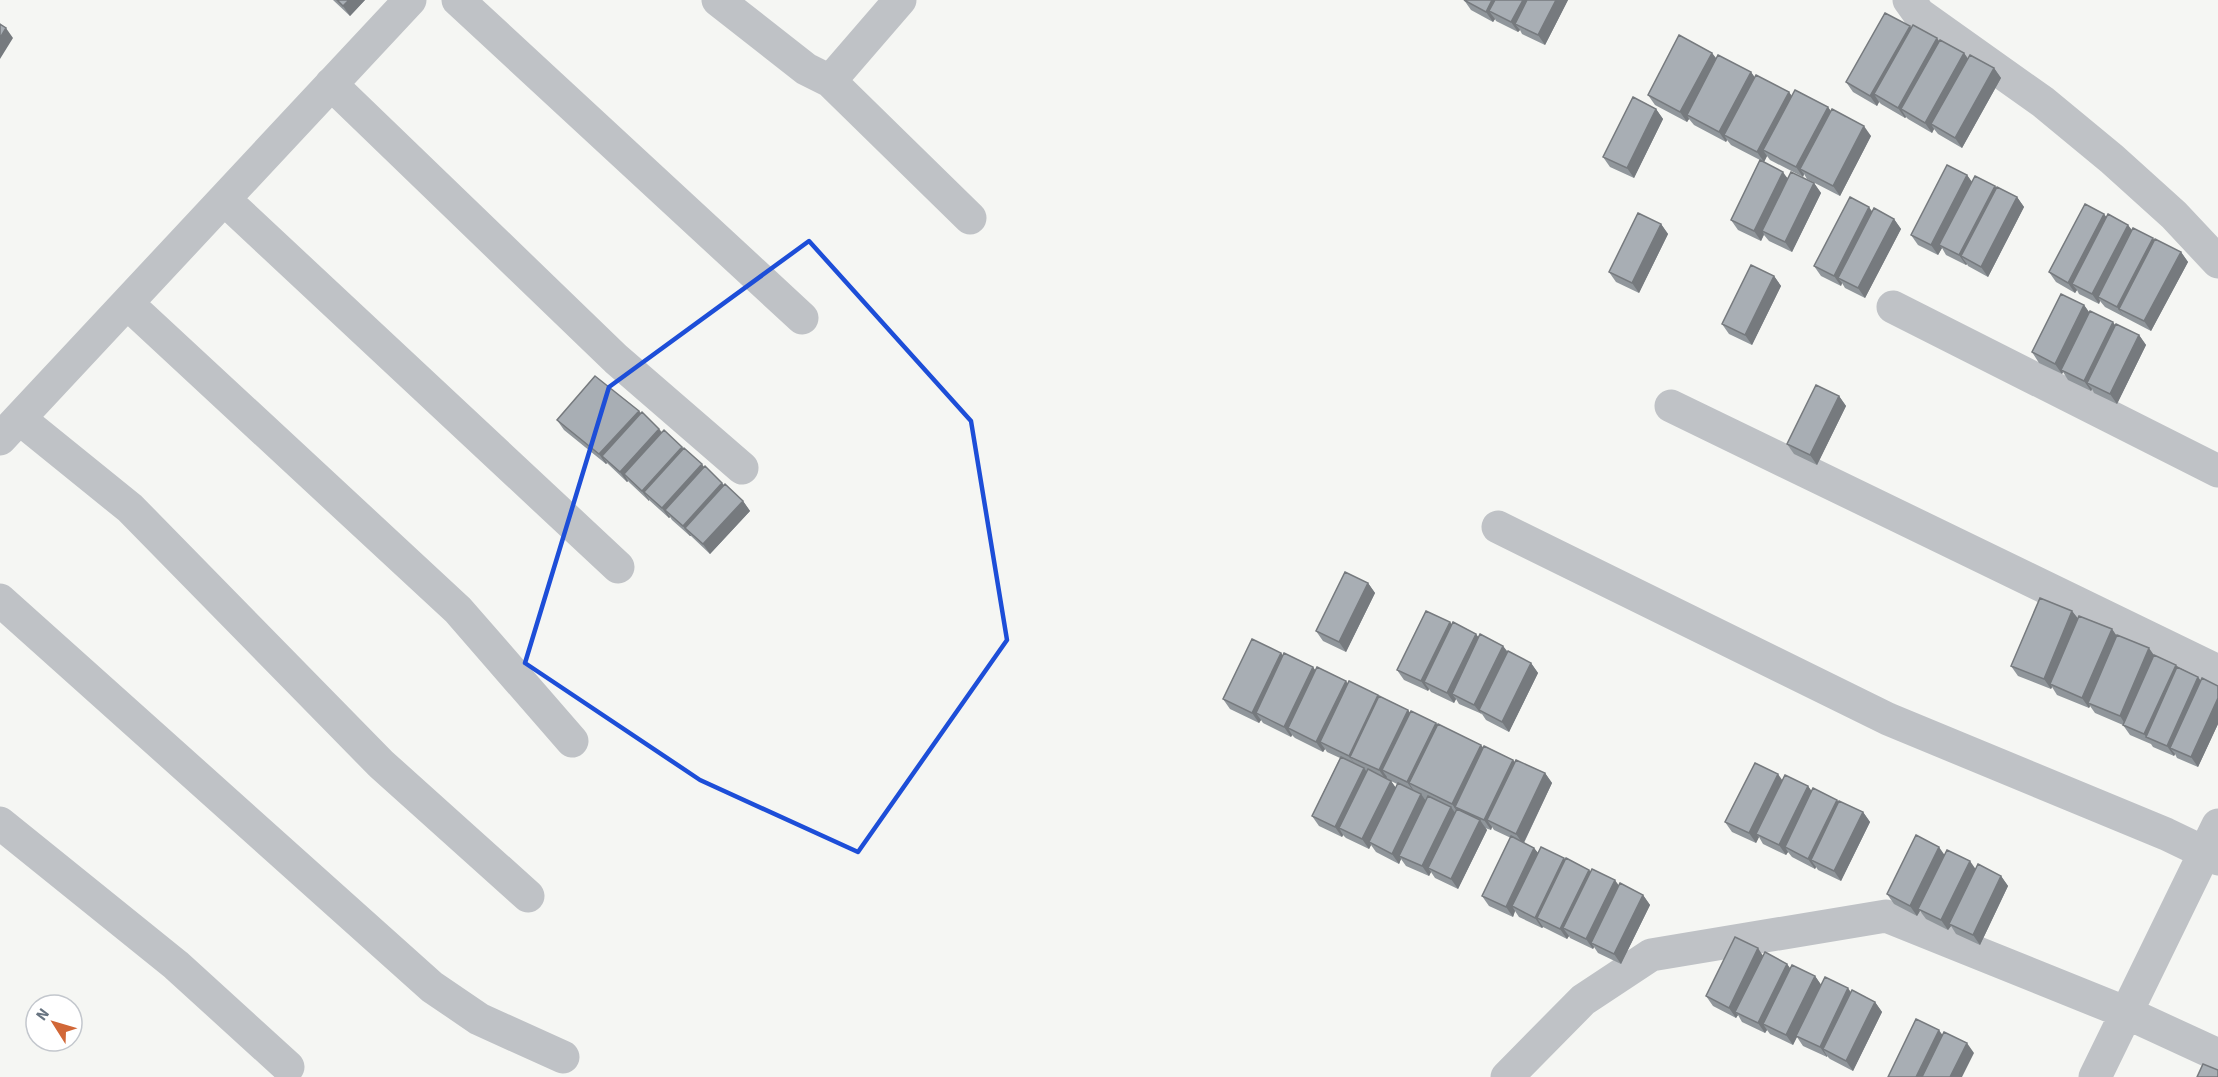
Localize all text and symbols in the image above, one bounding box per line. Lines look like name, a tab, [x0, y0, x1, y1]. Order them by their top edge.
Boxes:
north arrow	[24, 993, 84, 1053]
text: N	[31, 1004, 55, 1025]

